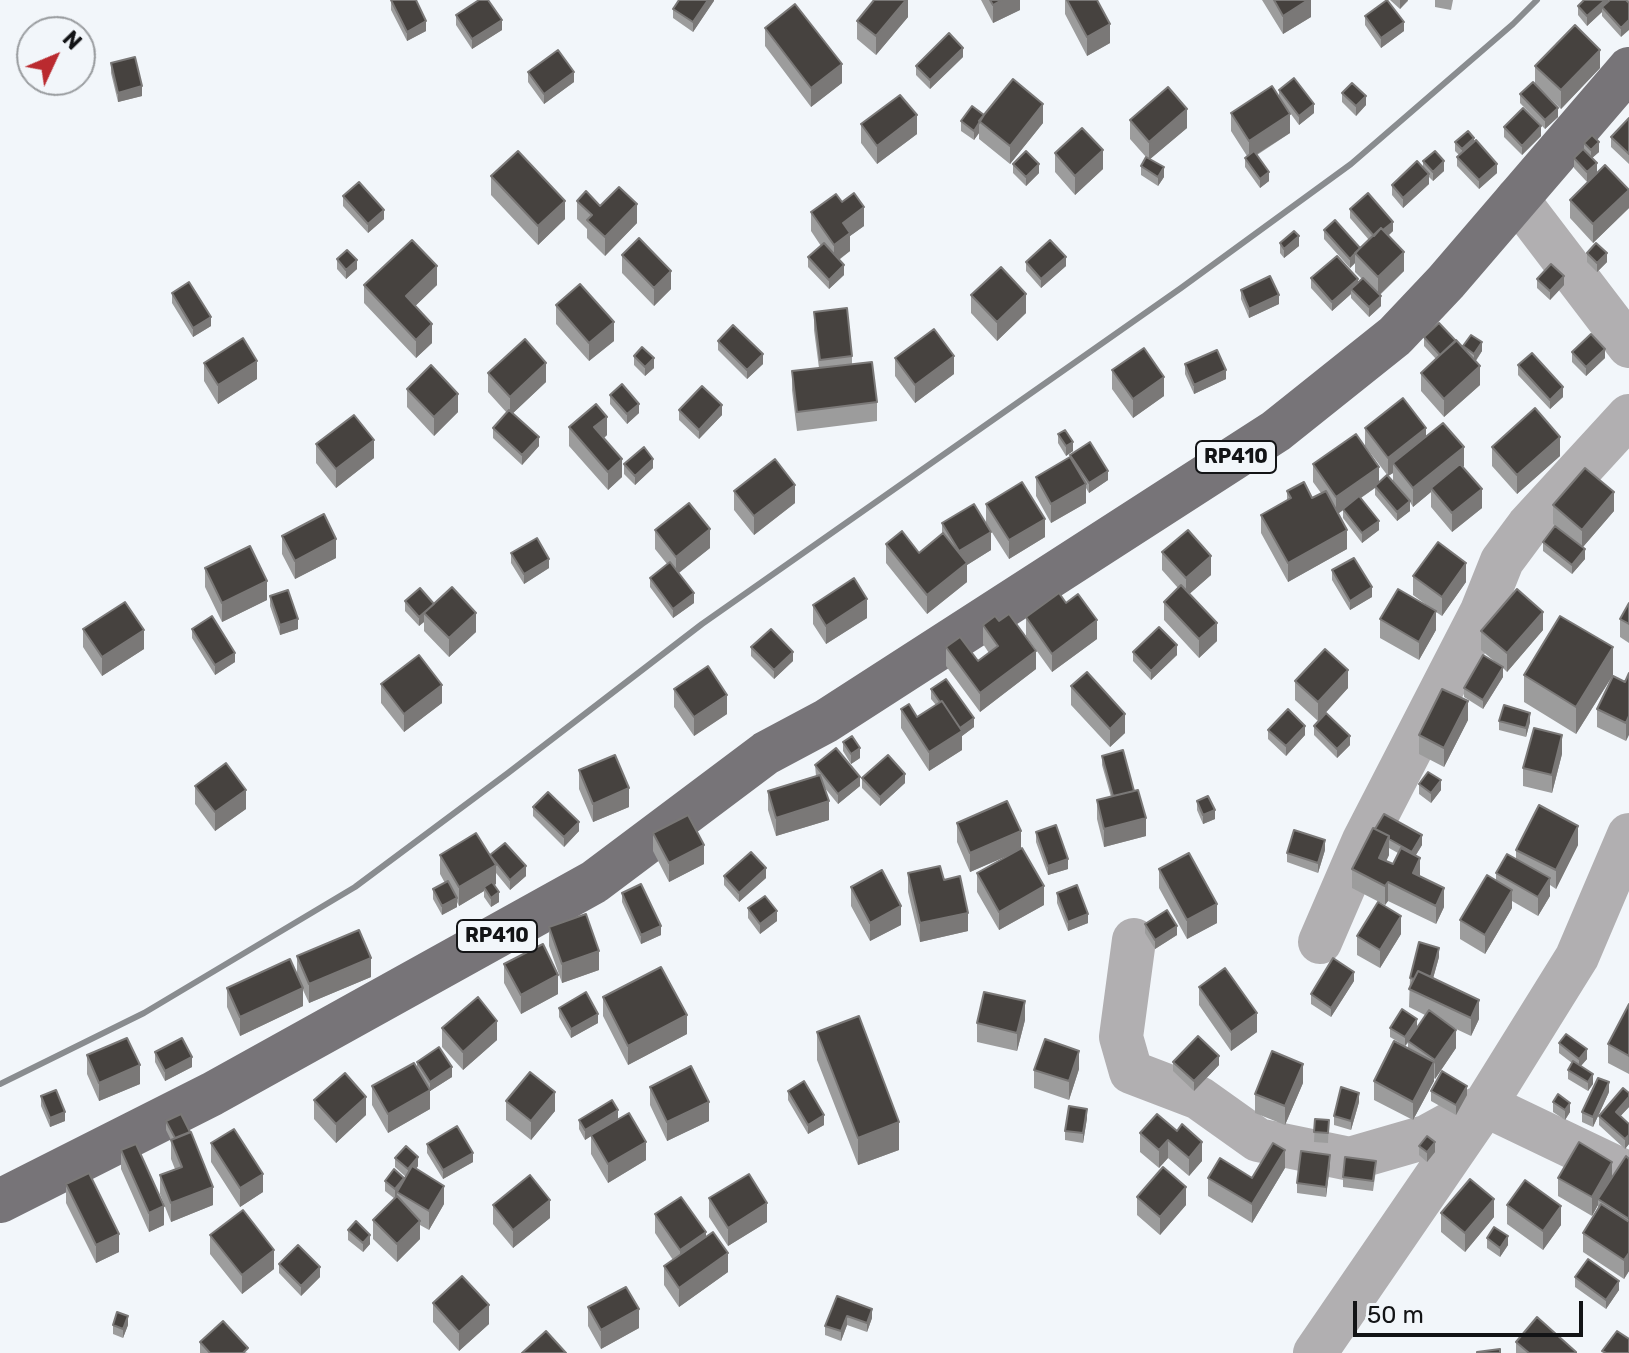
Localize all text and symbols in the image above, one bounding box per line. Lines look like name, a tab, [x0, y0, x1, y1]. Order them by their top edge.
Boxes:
north arrow	[16, 16, 96, 96]
text: N	[57, 25, 87, 55]
road number: RP410	[1196, 441, 1276, 473]
road number: RP410	[457, 920, 537, 952]
scale bar	[1357, 1285, 1587, 1335]
text: 50 m	[1367, 1301, 1424, 1329]

